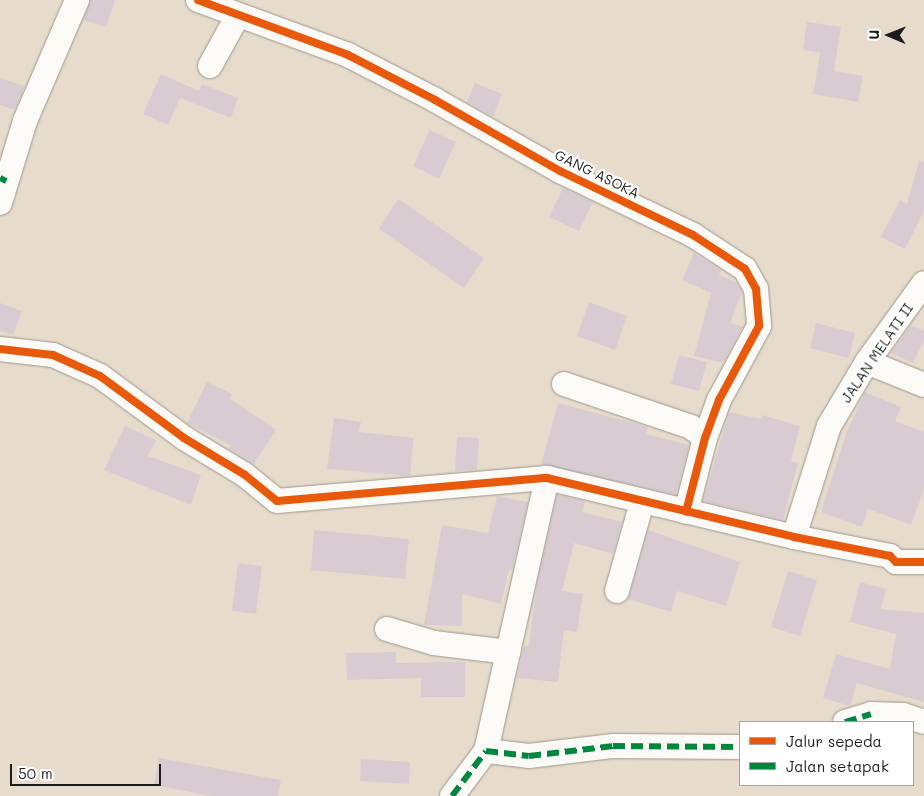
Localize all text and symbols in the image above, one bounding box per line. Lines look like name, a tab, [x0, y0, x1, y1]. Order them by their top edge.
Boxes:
north arrow	[864, 10, 914, 60]
text: U	[864, 30, 883, 40]
street label: GANG ASOKA	[552, 146, 642, 202]
street label: JALAN MELATI II	[838, 300, 916, 406]
legend	[739, 721, 914, 786]
text: Jalur sepeda	[786, 731, 882, 751]
scale bar	[12, 754, 164, 786]
text: Jalan setapak	[786, 756, 889, 776]
text: 50 m	[18, 763, 53, 783]

